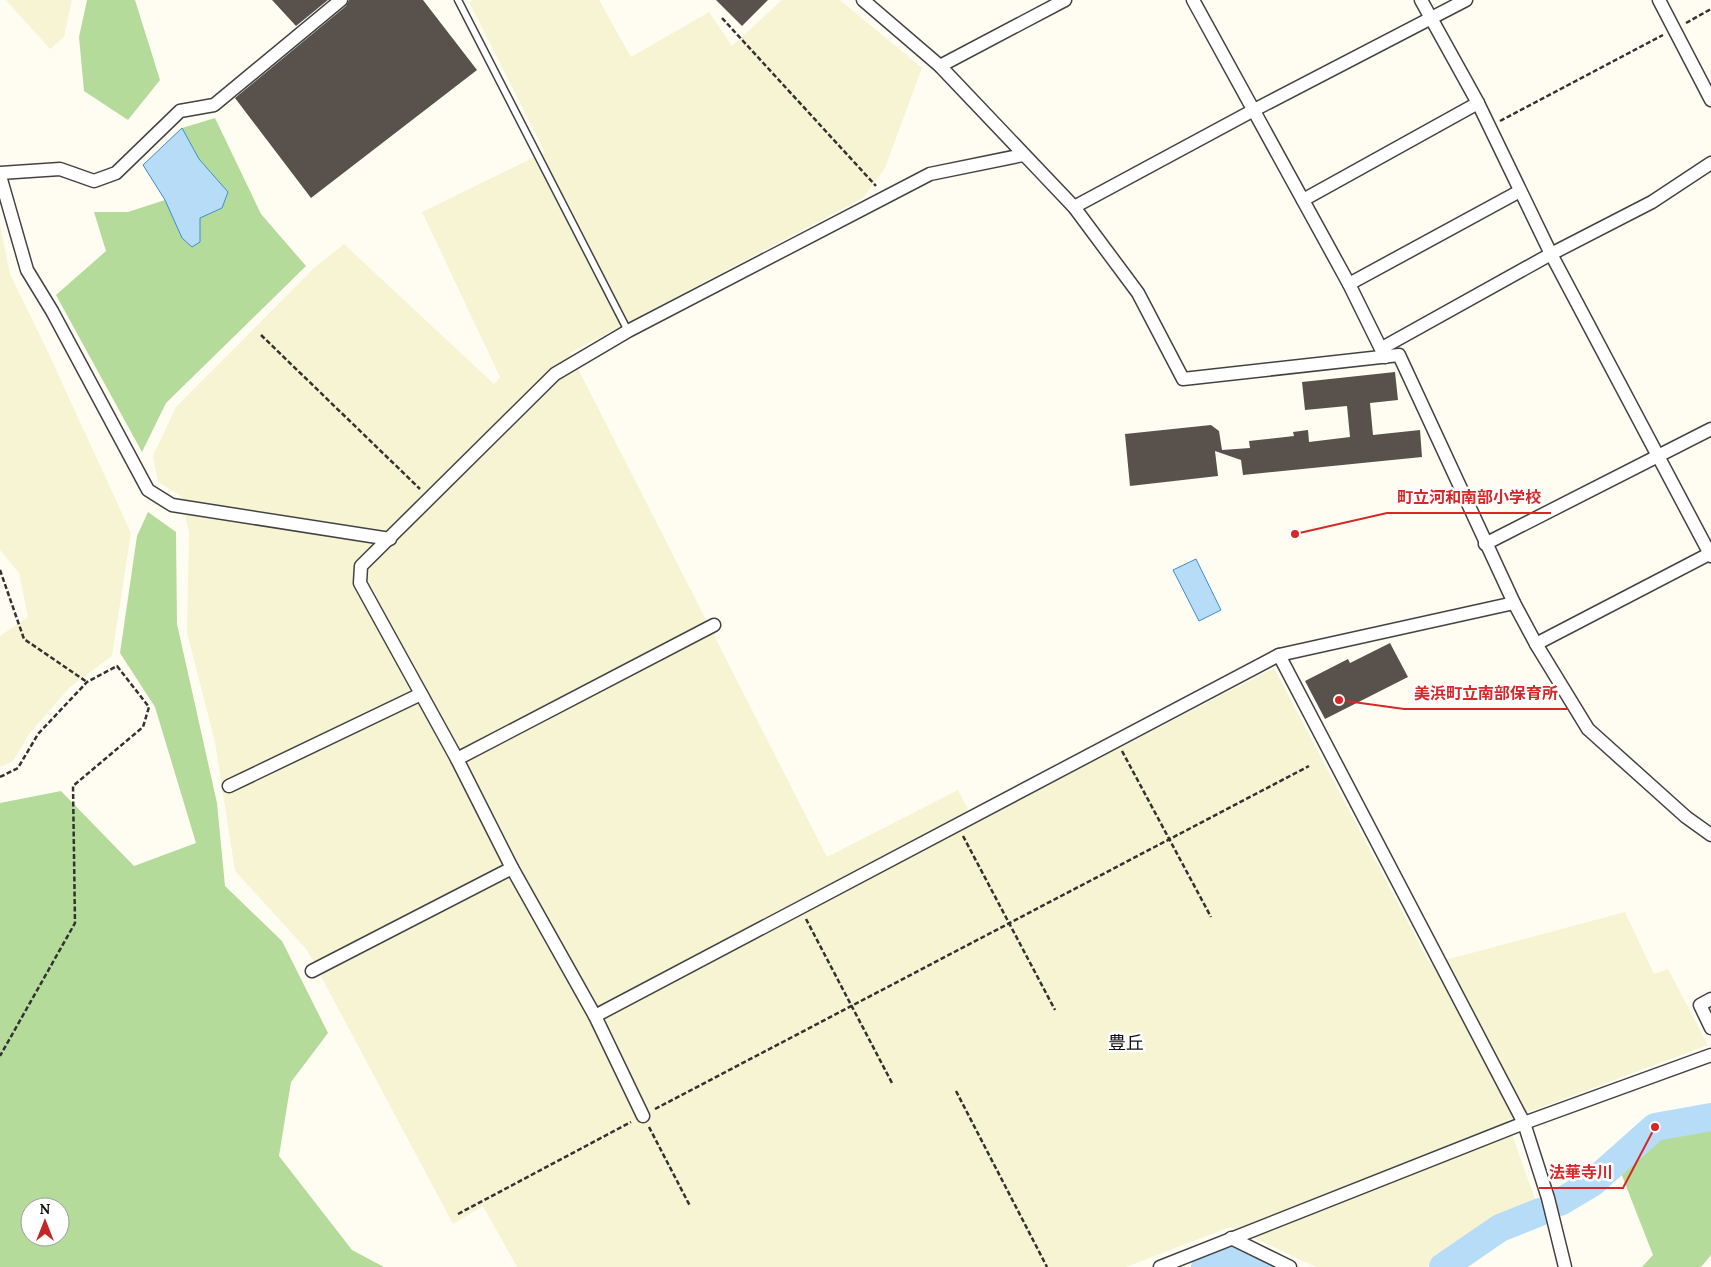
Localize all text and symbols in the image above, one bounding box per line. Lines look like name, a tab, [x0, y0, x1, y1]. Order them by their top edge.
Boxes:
callout: 町立河和南部小学校	[1387, 482, 1551, 513]
text: 町立河和南部小学校	[1397, 487, 1541, 507]
callout: 美浜町立南部保育所	[1404, 678, 1568, 709]
text: 美浜町立南部保育所	[1414, 683, 1558, 703]
district label: 豊丘	[1108, 1031, 1144, 1054]
callout: 法華寺川	[1539, 1157, 1623, 1188]
text: 法華寺川	[1549, 1162, 1613, 1182]
north arrow	[20, 1197, 70, 1247]
text: N	[40, 1200, 51, 1218]

